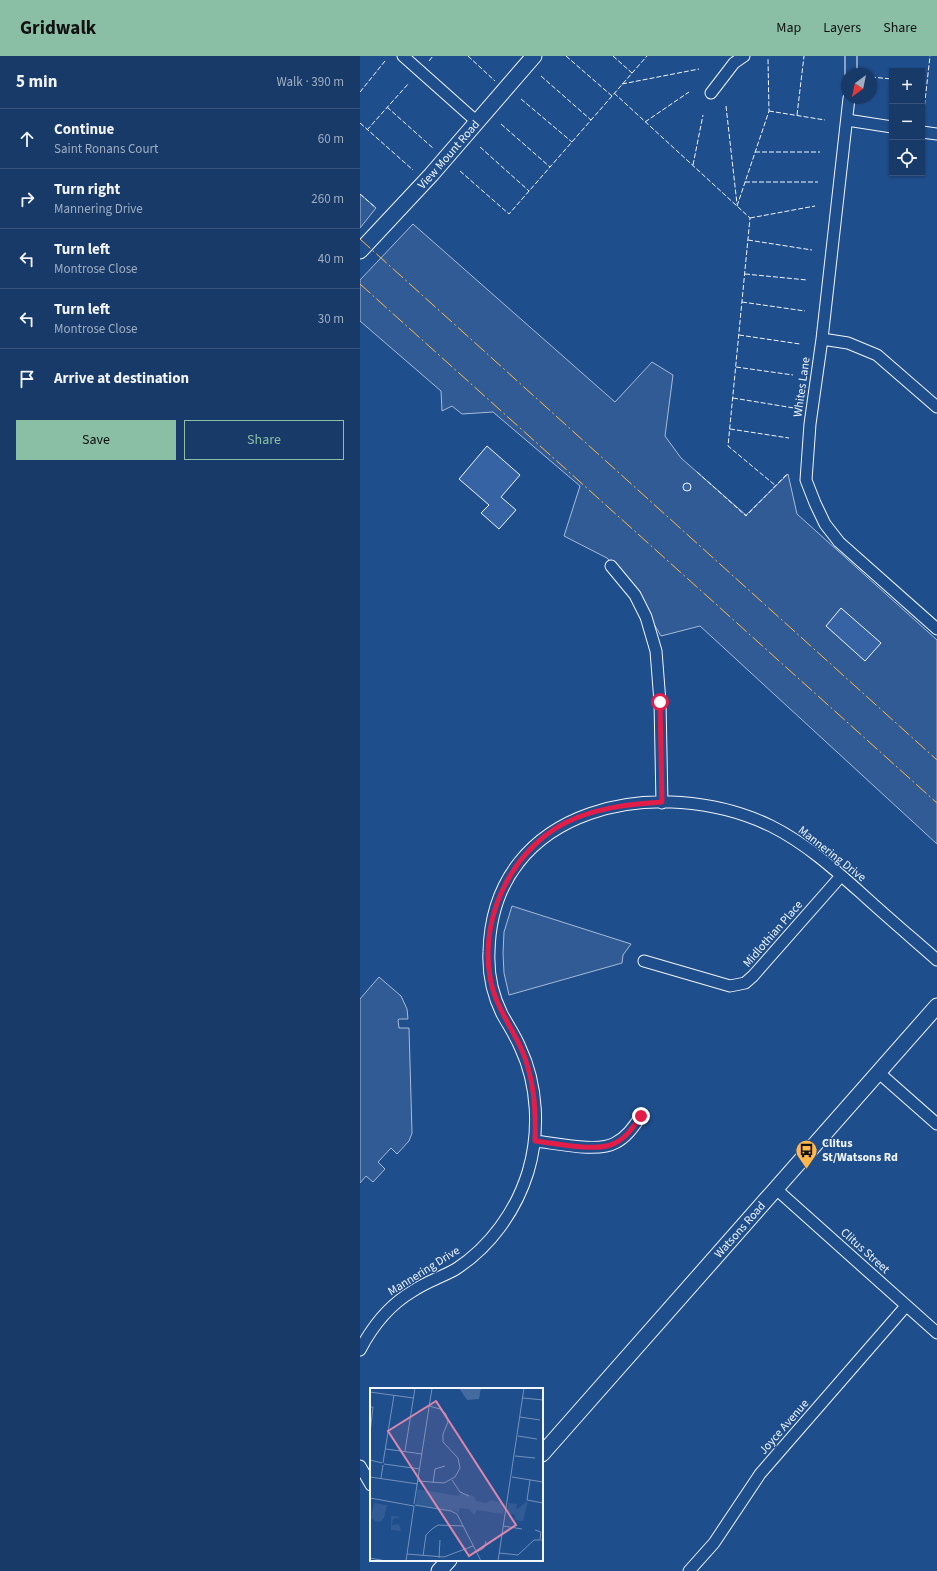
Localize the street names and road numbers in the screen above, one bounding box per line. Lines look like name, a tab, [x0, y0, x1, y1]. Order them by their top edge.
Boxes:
street label: View Mount Road	[414, 116, 484, 193]
street label: Whites Lane	[789, 356, 815, 418]
street label: Mannering Drive	[794, 822, 870, 886]
street label: Midlothian Place	[739, 897, 807, 971]
street label: Watsons Road	[710, 1198, 769, 1262]
street label: Clitus Street	[837, 1224, 893, 1278]
street label: Mannering Drive	[385, 1242, 463, 1300]
street label: Joyce Avenue	[755, 1396, 813, 1458]

